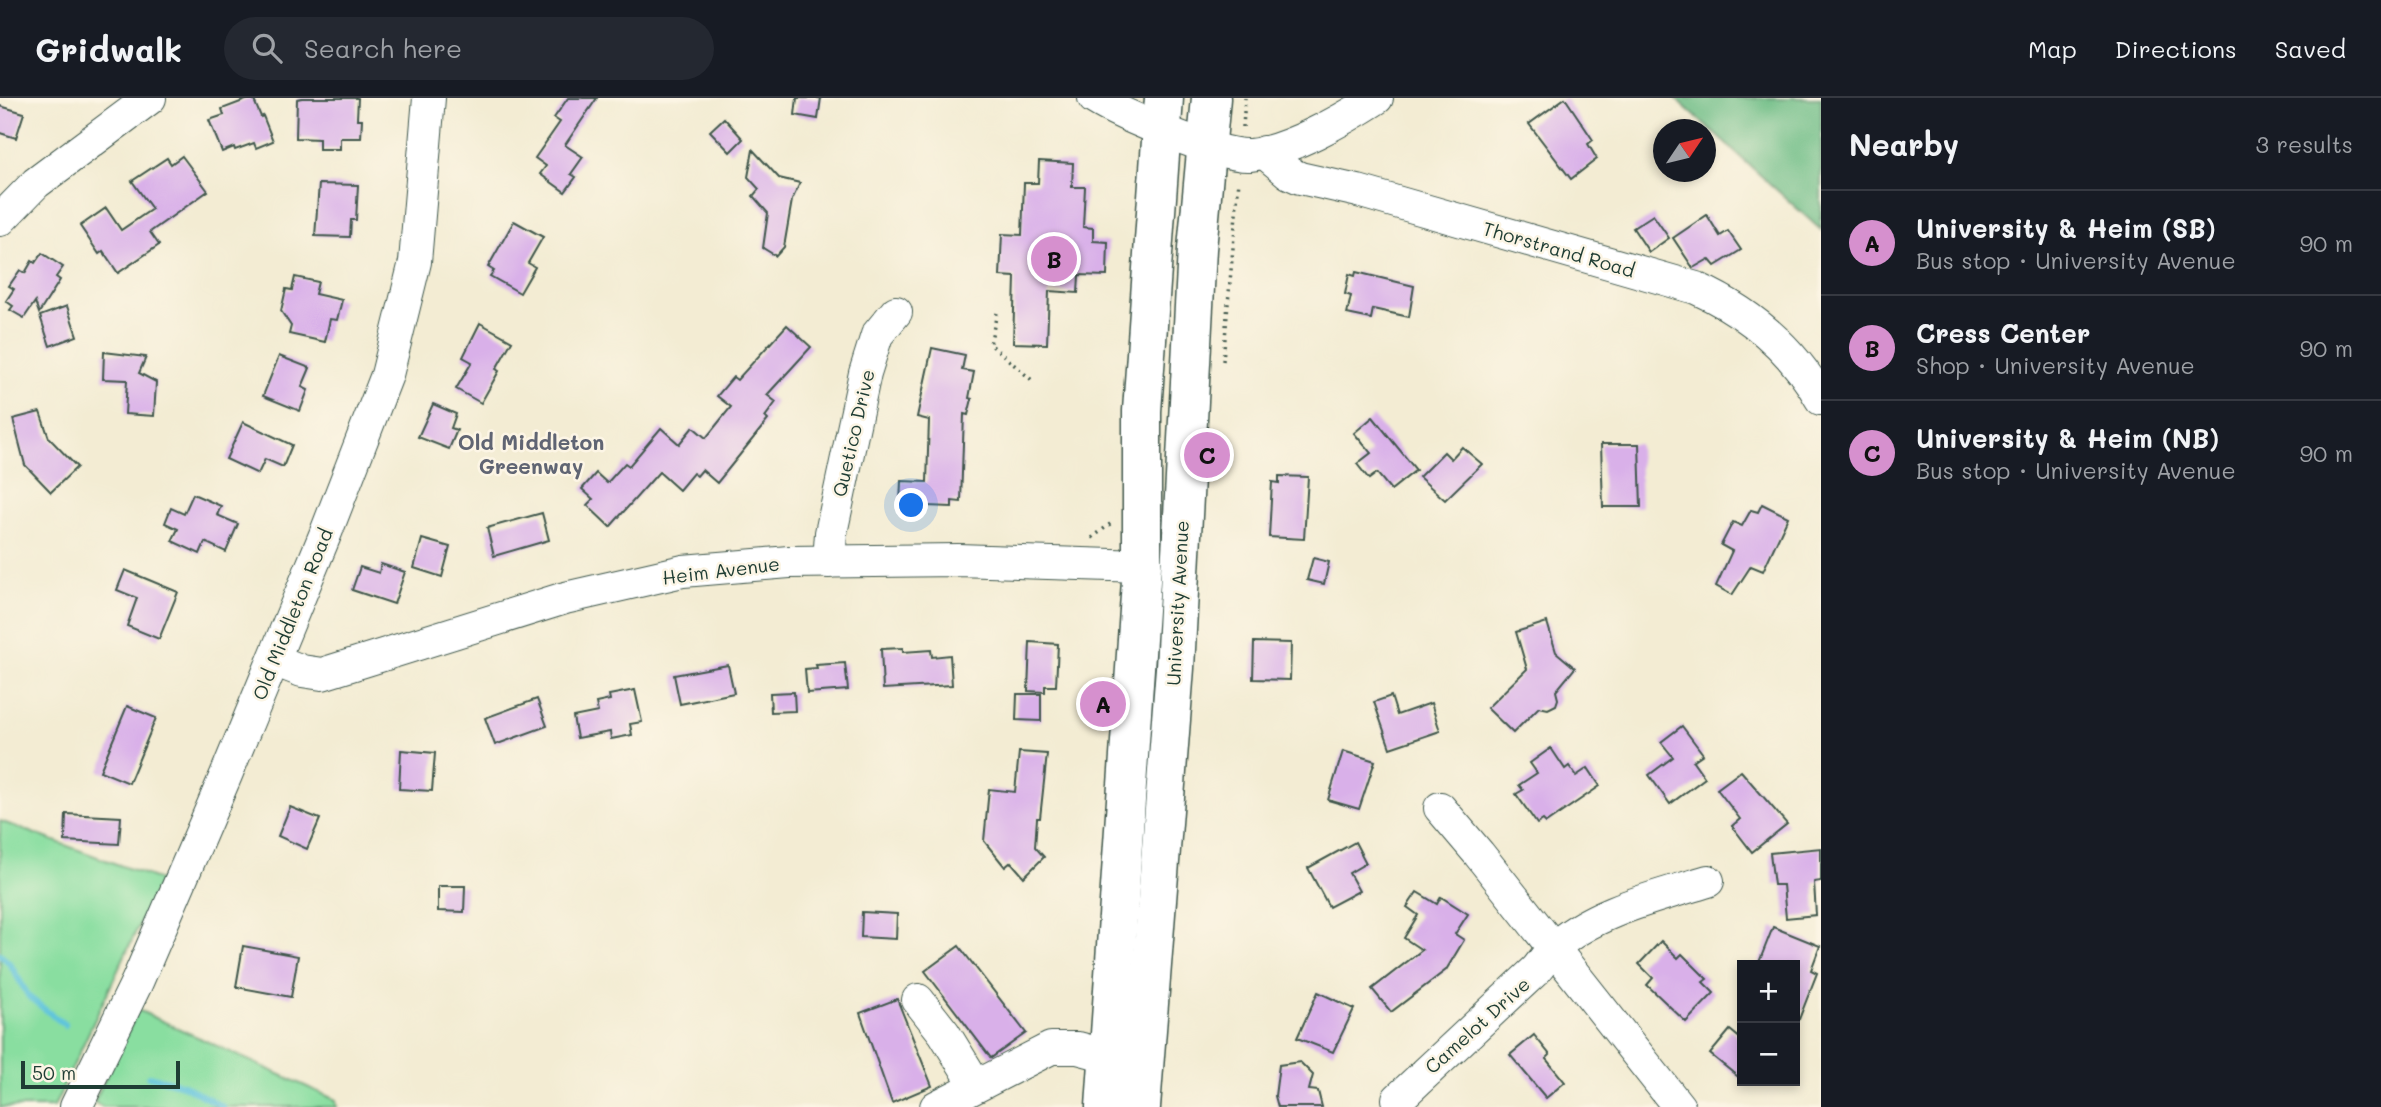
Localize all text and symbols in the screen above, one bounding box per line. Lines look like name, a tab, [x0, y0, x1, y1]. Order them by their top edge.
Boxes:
search box	[224, 17, 714, 80]
text: Gridwalk	[35, 27, 182, 70]
icon: search	[248, 29, 286, 67]
text: Search here	[304, 31, 462, 65]
text: Map	[2028, 33, 2077, 64]
text: Directions	[2115, 33, 2237, 64]
text: Saved	[2275, 33, 2346, 64]
north arrow	[1653, 119, 1716, 182]
text: Nearby	[1849, 124, 1959, 164]
text: 3 results	[2256, 129, 2353, 159]
text: University & Heim (SB)	[1916, 211, 2216, 245]
street label: Thorstrand Road	[1480, 215, 1638, 283]
text: A	[1864, 228, 1880, 258]
text: 90 m	[2300, 228, 2353, 258]
pin: B	[1031, 233, 1077, 285]
text: Bus stop · University Avenue	[1916, 245, 2236, 275]
text: Cress Center	[1916, 316, 2090, 350]
text: B	[1864, 333, 1880, 363]
text: 90 m	[2300, 333, 2353, 363]
text: Shop · University Avenue	[1916, 350, 2195, 380]
street label: Quetico Drive	[826, 367, 880, 499]
text: University & Heim (NB)	[1916, 421, 2219, 455]
district label: Old Middleton Greenway	[458, 428, 604, 480]
pin: C	[1184, 429, 1230, 481]
text: C	[1863, 438, 1881, 468]
text: 90 m	[2300, 438, 2353, 468]
text: Bus stop · University Avenue	[1916, 455, 2236, 485]
your location	[894, 488, 928, 522]
street label: University Avenue	[1160, 520, 1194, 686]
street label: Old Middleton Road	[246, 524, 338, 704]
street label: Heim Avenue	[661, 550, 781, 590]
pin: A	[1080, 678, 1126, 730]
map controls	[1737, 960, 1800, 1086]
button: +	[1737, 960, 1800, 1023]
street label: Camelot Drive	[1419, 971, 1535, 1079]
button: −	[1737, 1023, 1800, 1086]
scale bar	[21, 1058, 180, 1090]
text: 50 m	[32, 1060, 76, 1085]

